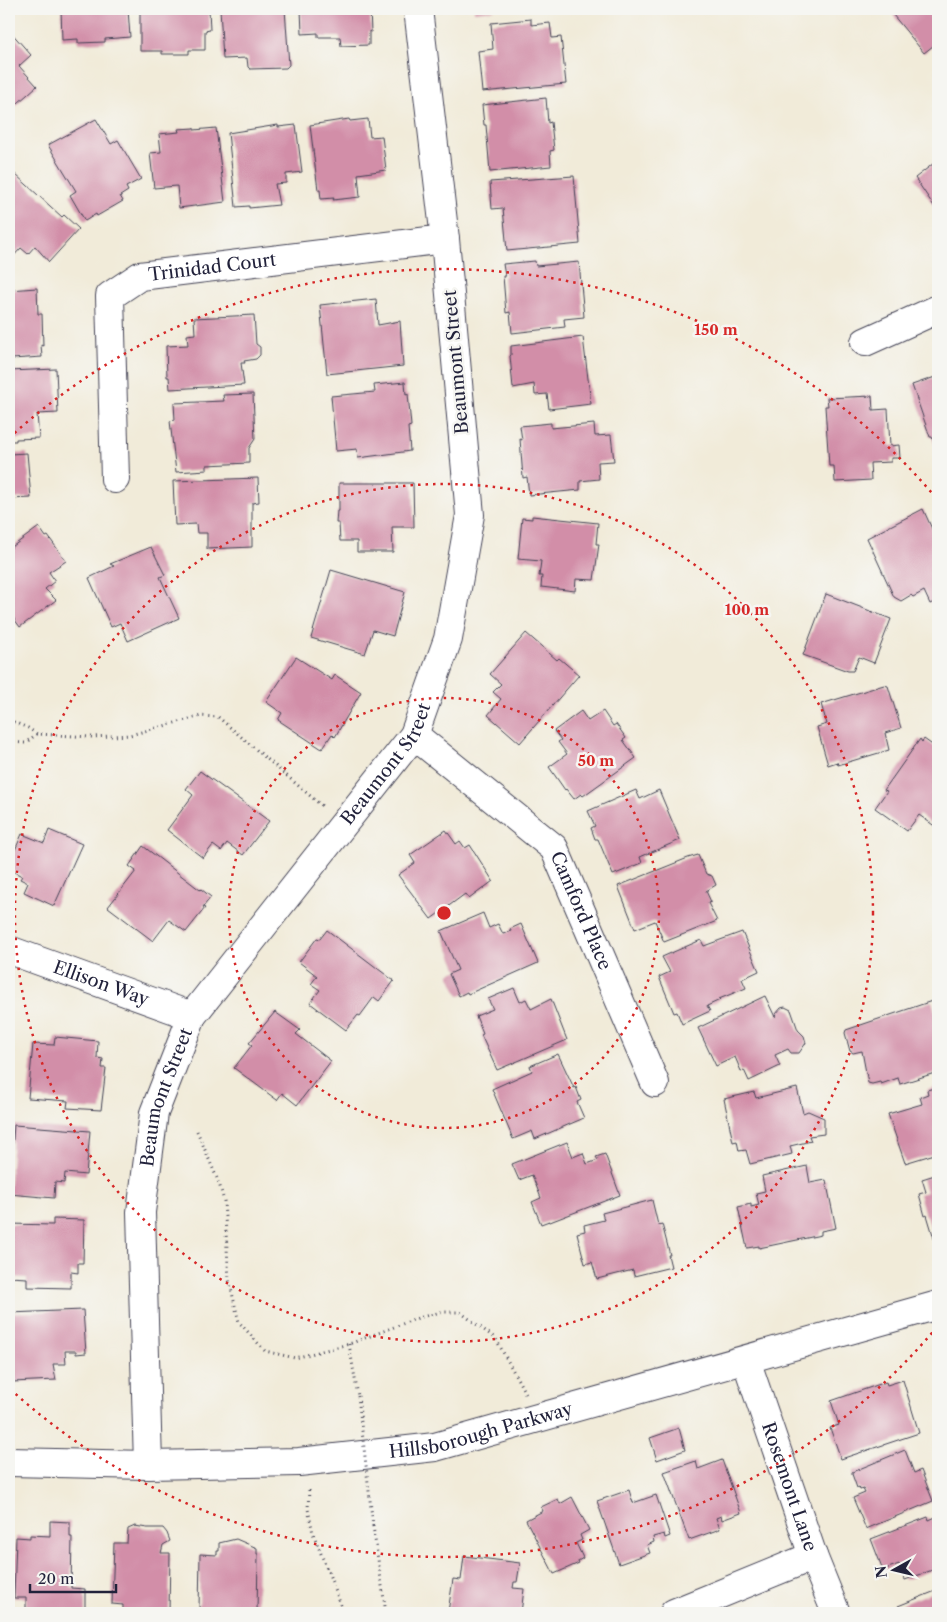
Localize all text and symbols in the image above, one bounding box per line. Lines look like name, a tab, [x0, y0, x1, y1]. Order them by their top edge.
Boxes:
street label: Trinidad Court	[147, 248, 278, 286]
street label: Beaumont Street	[439, 288, 473, 435]
text: 150 m	[694, 320, 738, 339]
text: 100 m	[725, 600, 769, 619]
street label: Beaumont Street	[336, 700, 436, 829]
text: 50 m	[578, 751, 614, 770]
street label: Camford Place	[546, 848, 616, 973]
centre of rings	[435, 904, 453, 922]
street label: Ellison Way	[50, 956, 153, 1011]
street label: Beaumont Street	[136, 1024, 197, 1168]
street label: Hillsborough Parkway	[388, 1397, 576, 1463]
street label: Rosemont Lane	[757, 1419, 822, 1554]
north arrow	[870, 1544, 920, 1594]
scale bar	[30, 1562, 116, 1594]
text: N	[871, 1565, 891, 1579]
text: 20 m	[38, 1569, 74, 1588]

